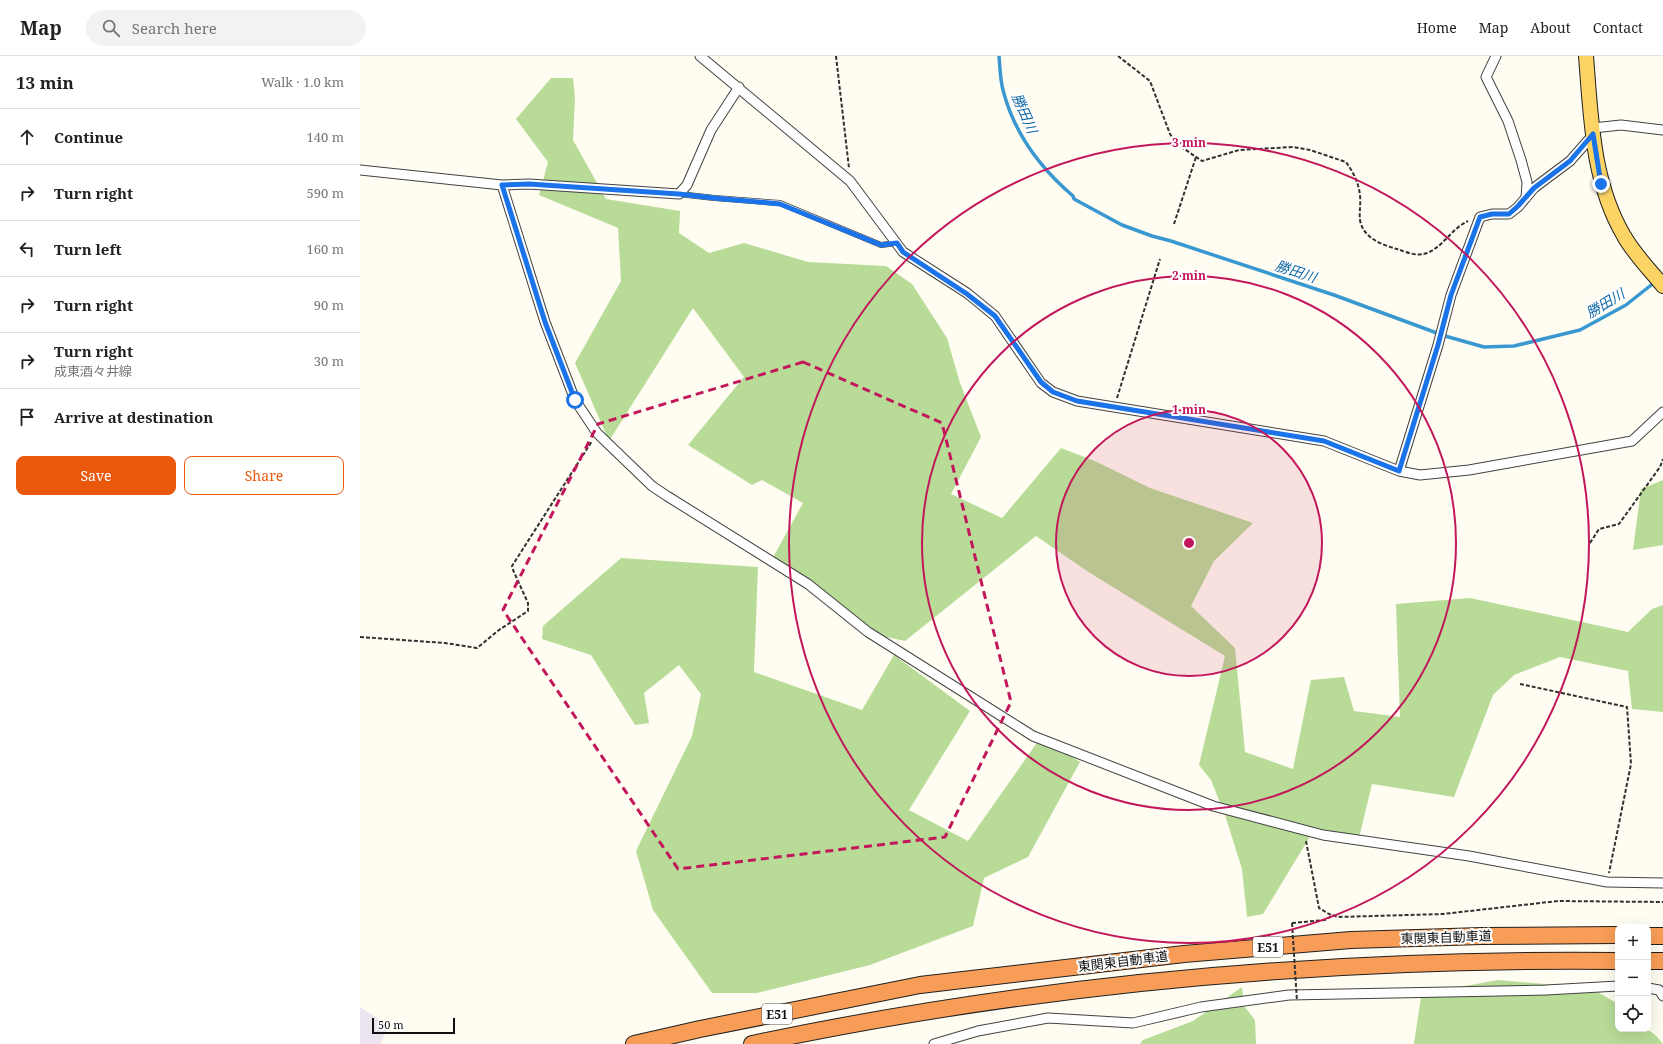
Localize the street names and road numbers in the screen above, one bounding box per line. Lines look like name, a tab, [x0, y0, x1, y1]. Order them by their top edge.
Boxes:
street label: 東関東自動車道	[1400, 926, 1492, 948]
road number: E51	[1253, 937, 1283, 957]
street label: 東関東自動車道	[1077, 947, 1169, 975]
road number: E51	[762, 1004, 792, 1024]

